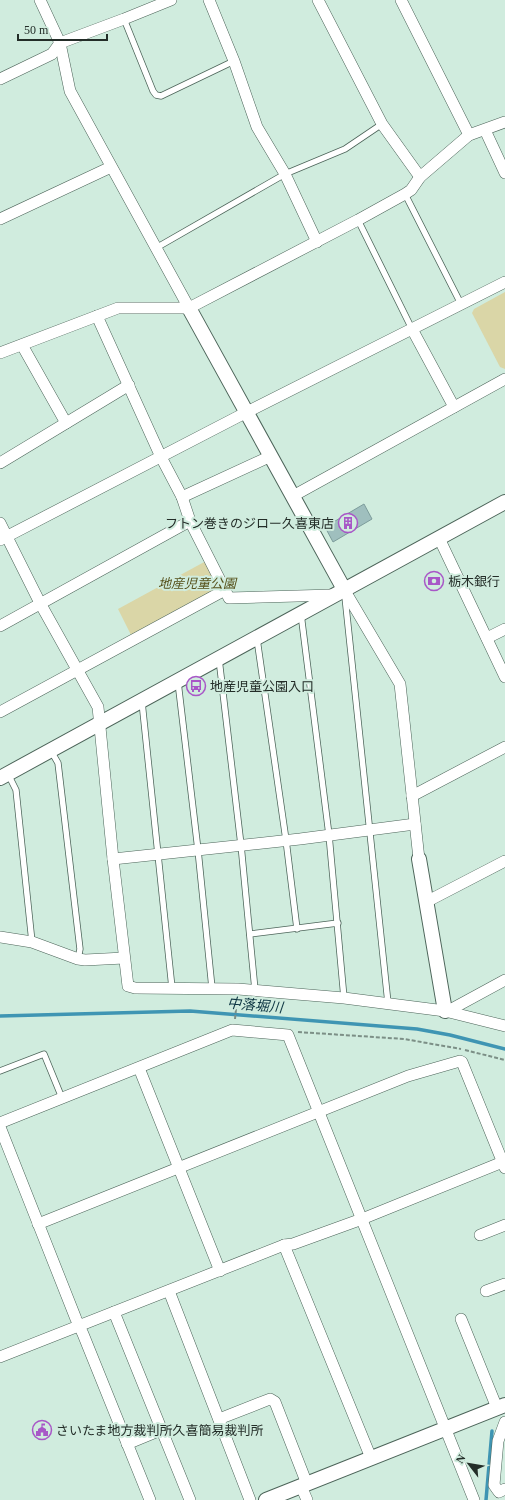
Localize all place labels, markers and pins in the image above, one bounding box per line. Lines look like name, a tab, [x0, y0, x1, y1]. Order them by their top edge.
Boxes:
building icon: フトン巻きのジロー久喜東店	[337, 512, 359, 534]
place label: フトン巻きのジロー久喜東店	[165, 516, 334, 531]
bank icon: 栃木銀行	[423, 570, 445, 592]
place label: 栃木銀行	[448, 574, 500, 589]
bus stop icon: 地産児童公園入口	[185, 675, 207, 697]
place label: 地産児童公園入口	[210, 679, 314, 694]
public building icon: さいたま地方裁判所久喜簡易裁判所	[31, 1419, 53, 1441]
place label: さいたま地方裁判所久喜簡易裁判所	[56, 1423, 264, 1438]

